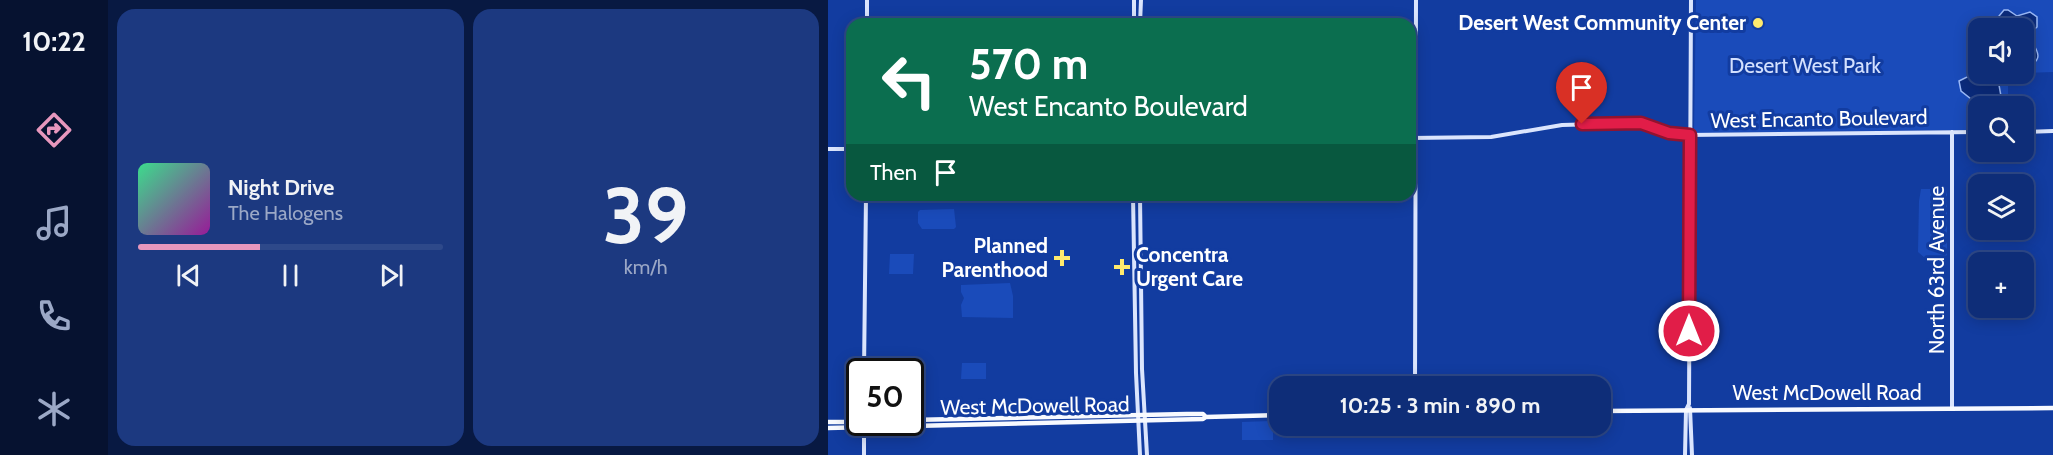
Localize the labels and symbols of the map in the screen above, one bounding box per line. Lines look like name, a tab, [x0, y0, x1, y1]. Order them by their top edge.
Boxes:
place label: Desert West Community Center	[1458, 10, 1746, 35]
marker: Desert West Community Center	[1751, 16, 1765, 30]
park label: Desert West Park	[1729, 53, 1882, 78]
pin	[1556, 62, 1607, 124]
street label: West Encanto Boulevard	[1710, 104, 1928, 133]
street label: North 63rd Avenue	[1924, 186, 1949, 354]
place label: Planned Parenthood	[942, 233, 1048, 282]
place label: Concentra Urgent Care	[1136, 242, 1243, 291]
marker: Planned Parenthood	[1053, 249, 1071, 267]
marker: Concentra Urgent Care	[1113, 258, 1131, 276]
position arrow	[1657, 299, 1721, 363]
speed limit sign: 50	[846, 358, 924, 436]
street label: West McDowell Road	[1732, 380, 1922, 405]
street label: West McDowell Road	[940, 391, 1130, 420]

